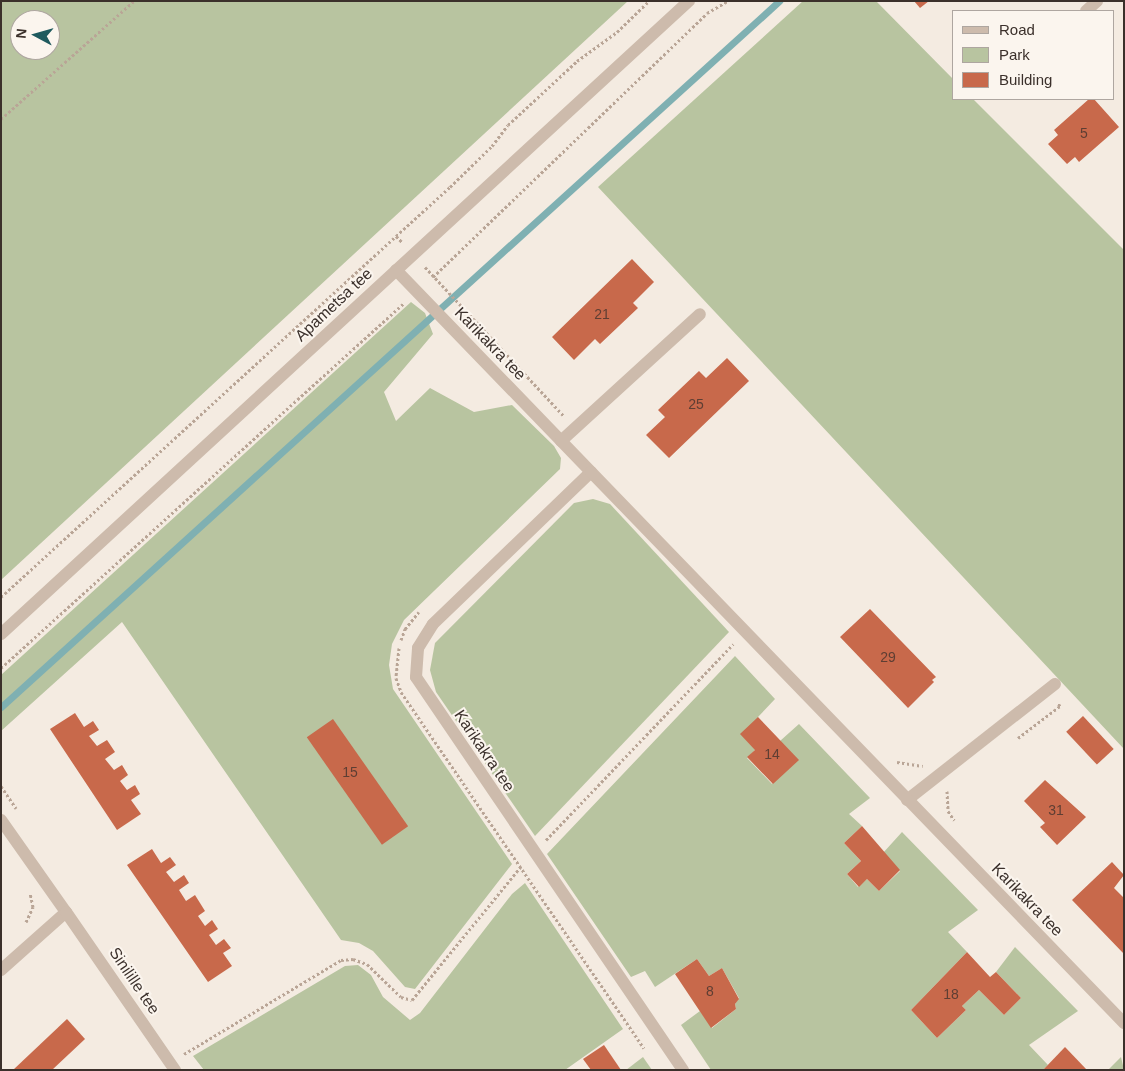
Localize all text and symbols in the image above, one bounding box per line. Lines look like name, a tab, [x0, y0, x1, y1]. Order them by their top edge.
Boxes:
north arrow	[10, 10, 60, 60]
legend	[952, 10, 1115, 100]
text: Road	[999, 21, 1035, 38]
text: N	[13, 28, 30, 39]
text: Park	[999, 46, 1030, 63]
text: Building	[999, 71, 1052, 88]
house number: 5	[1080, 125, 1088, 141]
street label: Apametsa tee	[291, 264, 377, 346]
street label: Karikakra tee	[450, 303, 530, 385]
house number: 21	[594, 306, 610, 322]
house number: 25	[688, 396, 704, 412]
house number: 29	[880, 649, 896, 665]
street label: Karikakra tee	[450, 707, 518, 795]
house number: 14	[764, 746, 780, 762]
house number: 15	[342, 764, 358, 780]
house number: 31	[1048, 802, 1064, 818]
street label: Karikakra tee	[987, 859, 1067, 941]
street label: Sinilille tee	[105, 944, 163, 1018]
house number: 8	[706, 983, 714, 999]
house number: 18	[943, 986, 959, 1002]

